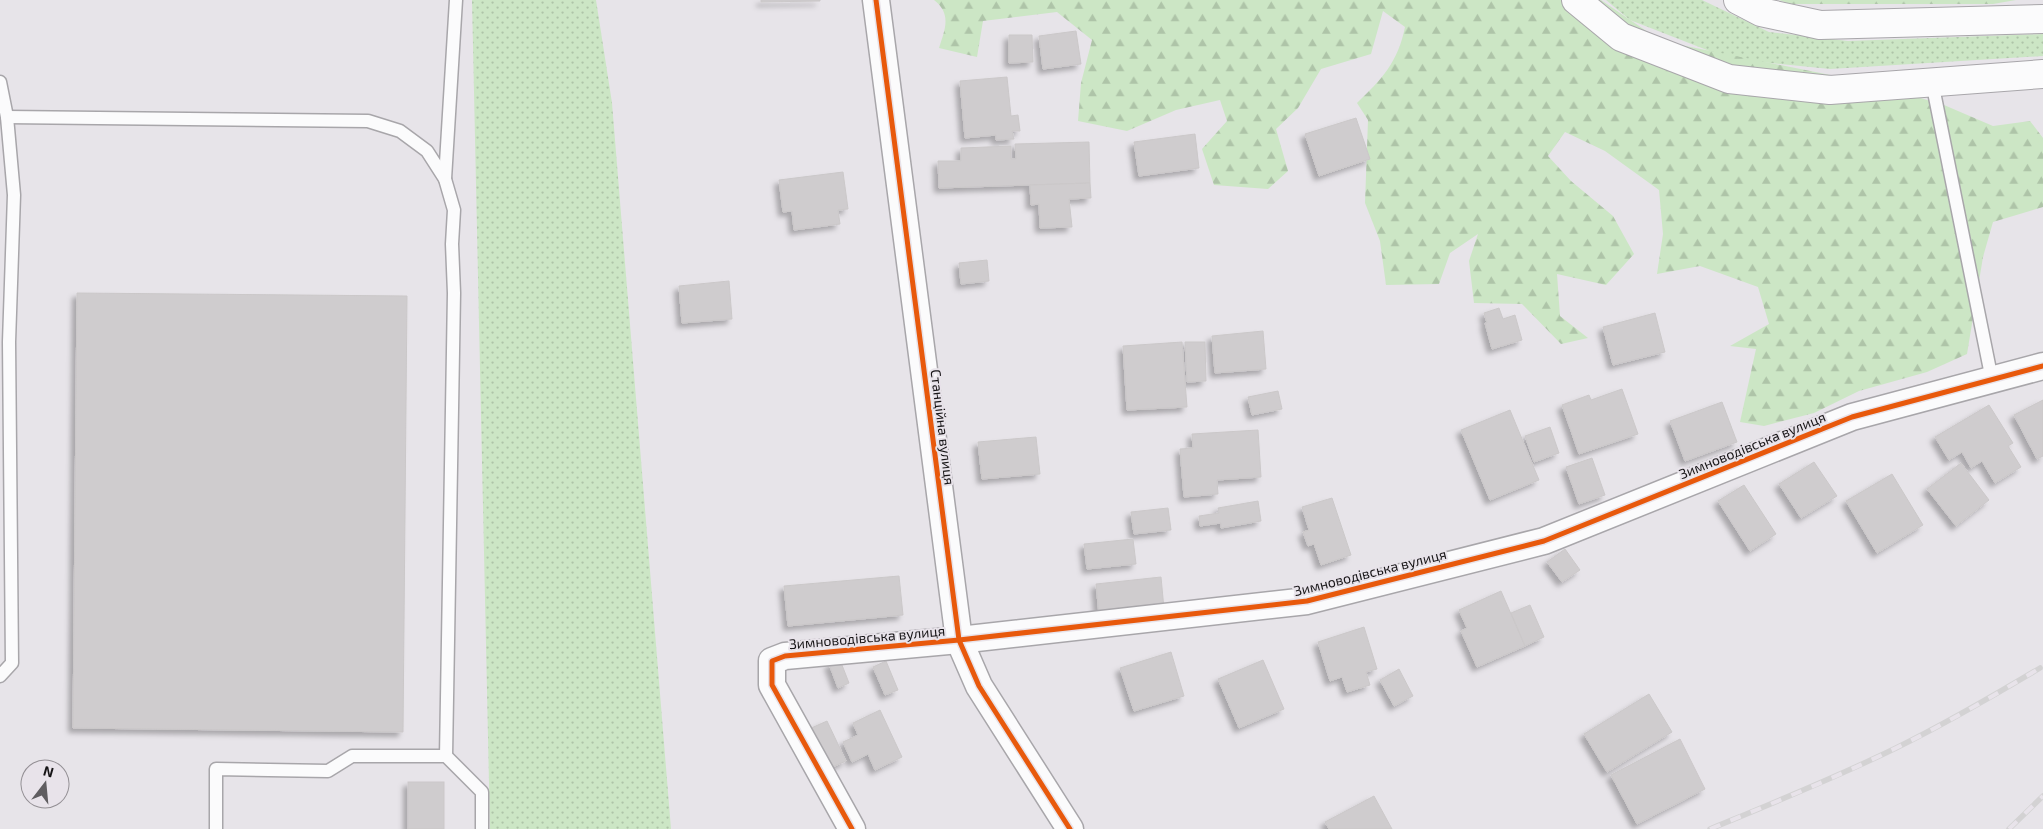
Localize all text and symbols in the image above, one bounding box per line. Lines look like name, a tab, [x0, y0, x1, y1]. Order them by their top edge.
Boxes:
street label: Станційна вулиця	[927, 368, 959, 486]
street label: Зимноводівська вулиця	[1676, 408, 1828, 482]
street label: Зимноводівська вулиця	[1292, 545, 1448, 599]
street label: Зимноводівська вулиця	[788, 622, 946, 652]
north arrow	[20, 759, 70, 809]
text: N	[42, 761, 56, 781]

